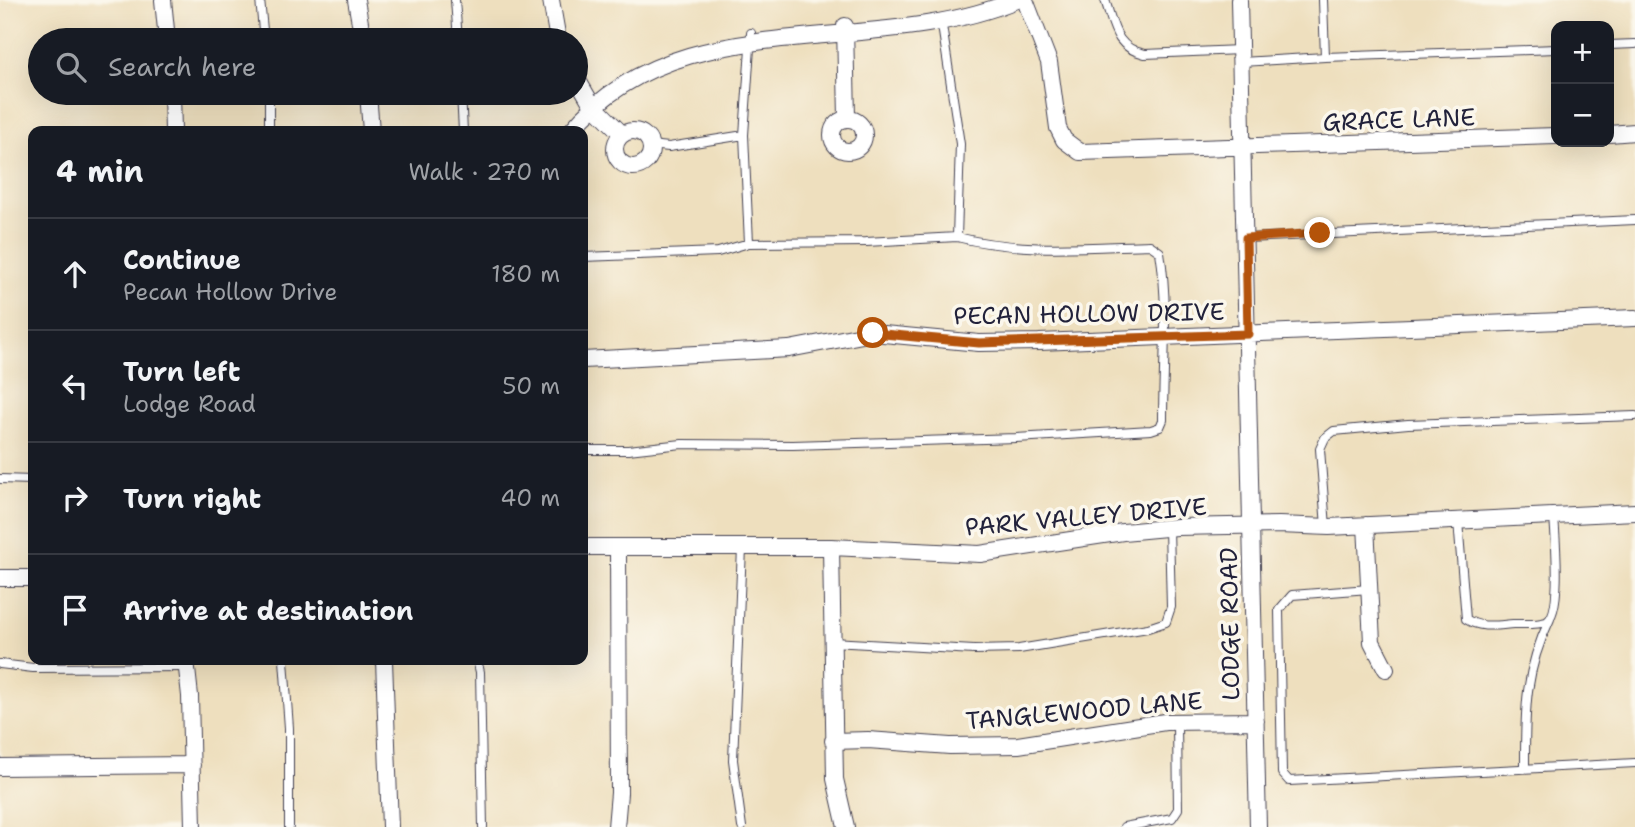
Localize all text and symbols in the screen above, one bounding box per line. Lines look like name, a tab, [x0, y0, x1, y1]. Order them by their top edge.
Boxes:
map controls	[1551, 21, 1614, 147]
button: +	[1551, 21, 1614, 84]
search box	[28, 28, 588, 105]
icon: search	[52, 48, 90, 86]
text: Search here	[108, 49, 257, 84]
button: −	[1551, 84, 1614, 147]
street label: GRACE LANE	[1322, 101, 1476, 139]
text: 4 min	[56, 151, 143, 192]
text: Walk · 270 m	[408, 157, 560, 187]
route end	[1304, 217, 1335, 248]
text: Continue	[123, 242, 241, 277]
icon: ahead	[56, 255, 94, 293]
text: 180 m	[491, 259, 560, 289]
text: Pecan Hollow Drive	[123, 277, 337, 307]
street label: PECAN HOLLOW DRIVE	[953, 296, 1225, 332]
route start	[857, 317, 888, 348]
text: Turn left	[123, 354, 240, 389]
icon: left	[56, 367, 94, 405]
text: 50 m	[502, 371, 560, 401]
text: Lodge Road	[123, 389, 256, 419]
icon: right	[56, 479, 94, 517]
text: Turn right	[123, 481, 261, 516]
text: 40 m	[500, 483, 560, 513]
street label: PARK VALLEY DRIVE	[964, 490, 1208, 544]
street label: LODGE ROAD	[1213, 547, 1247, 701]
icon: arrive	[56, 591, 94, 629]
text: Arrive at destination	[123, 593, 413, 628]
street label: TANGLEWOOD LANE	[964, 685, 1204, 737]

